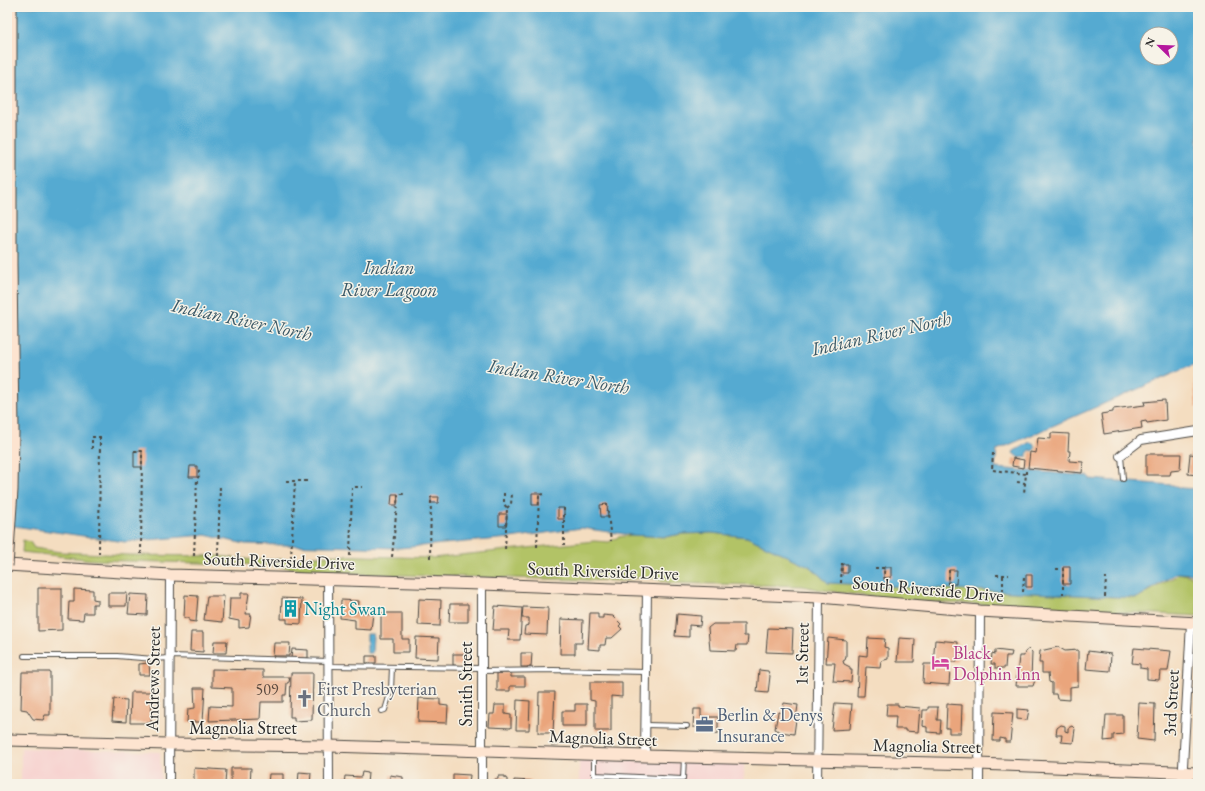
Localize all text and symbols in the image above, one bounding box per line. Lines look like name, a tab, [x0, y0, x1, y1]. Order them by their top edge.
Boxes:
north arrow	[1139, 26, 1179, 66]
text: N	[1142, 35, 1158, 49]
water label: Indian River Lagoon	[341, 255, 437, 302]
water label: Indian River North	[169, 292, 314, 347]
water label: Indian River North	[808, 305, 953, 362]
water label: Indian River North	[486, 353, 631, 400]
street label: South Riverside Drive	[203, 546, 355, 575]
street label: South Riverside Drive	[527, 556, 679, 585]
street label: South Riverside Drive	[852, 570, 1004, 607]
place label: Night Swan	[304, 597, 387, 620]
building icon: Night Swan	[281, 599, 301, 619]
street label: 1st Street	[789, 622, 814, 686]
street label: Andrews Street	[140, 626, 165, 733]
street label: Smith Street	[454, 641, 477, 726]
place label: Black Dolphin Inn	[953, 641, 1041, 685]
hotel icon: Black Dolphin Inn	[930, 653, 950, 673]
street label: 3rd Street	[1157, 669, 1184, 737]
place label: First Presbyterian Church	[317, 677, 437, 721]
house number: 509	[255, 679, 279, 700]
church icon: First Presbyterian Church	[294, 689, 314, 709]
place label: Berlin & Denys Insurance	[717, 703, 823, 747]
office icon: Berlin & Denys Insurance	[694, 715, 714, 735]
street label: Magnolia Street	[189, 716, 297, 739]
street label: Magnolia Street	[549, 724, 658, 751]
street label: Magnolia Street	[873, 733, 982, 758]

